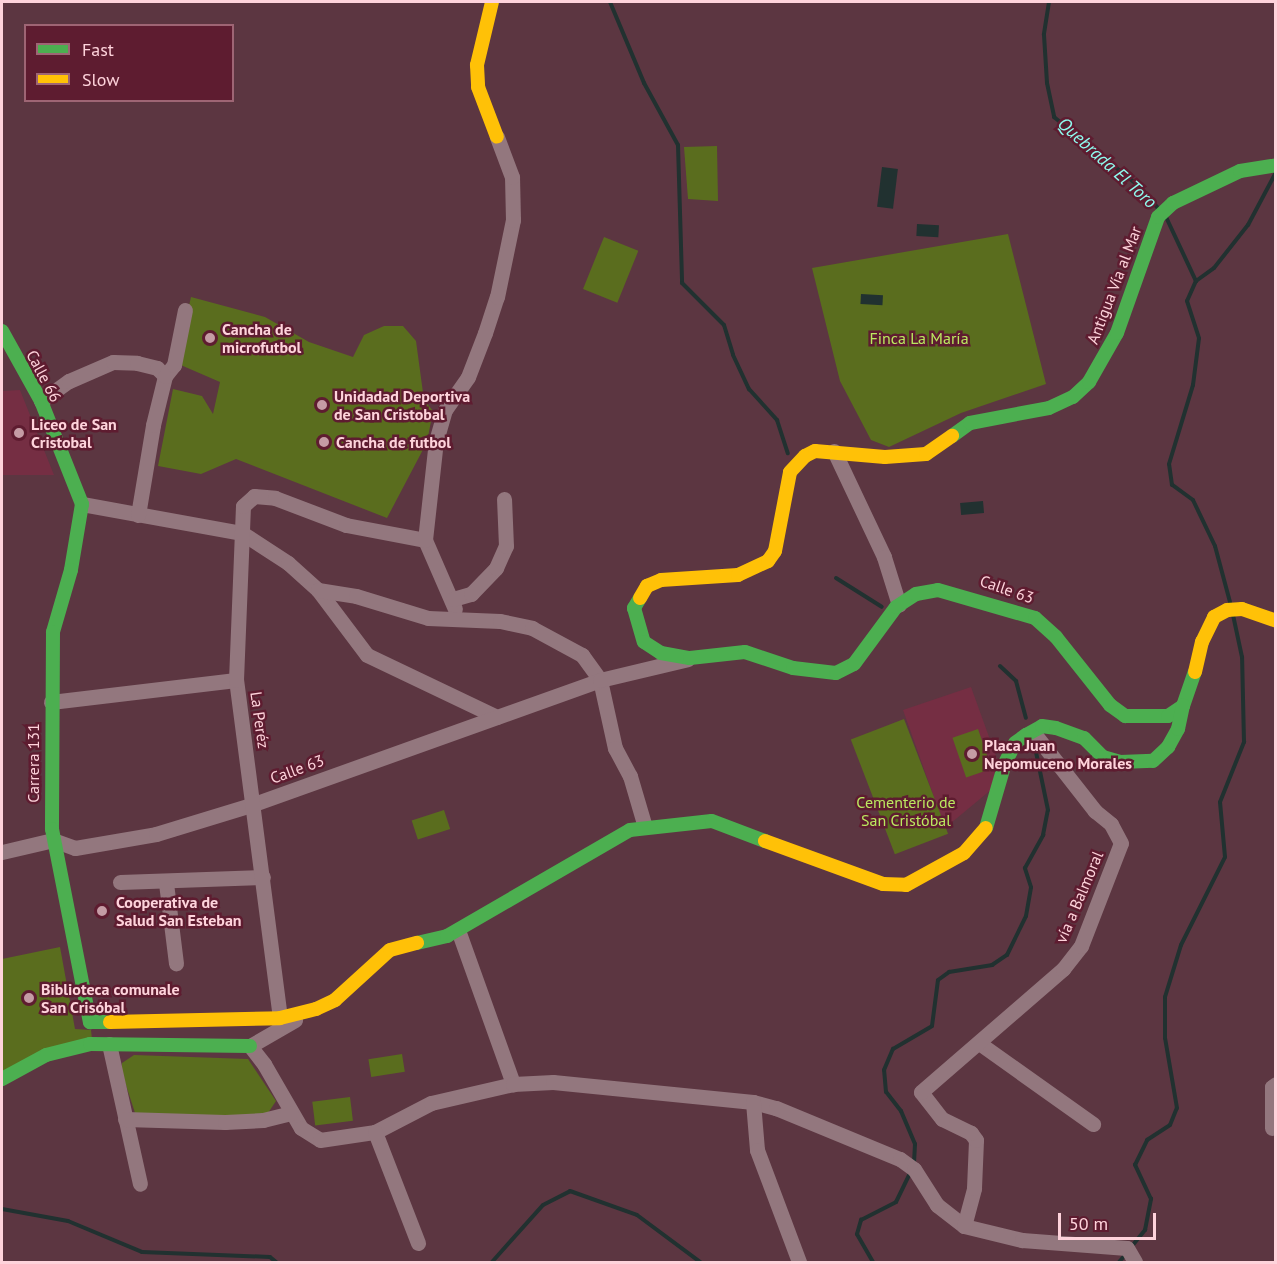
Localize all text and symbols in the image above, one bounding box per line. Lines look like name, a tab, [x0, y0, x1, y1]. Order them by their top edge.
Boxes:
legend	[24, 24, 234, 102]
text: Fast	[82, 38, 114, 61]
text: Slow	[82, 68, 120, 91]
water label: Quebrada El Toro	[1053, 113, 1161, 213]
street label: Antigua Vía al Mar	[1083, 223, 1145, 347]
place label: Cancha de microfutbol	[222, 319, 301, 357]
park label: Finca La María	[869, 328, 969, 348]
marker: Cancha de microfutbol	[203, 331, 217, 345]
street label: Calle 66	[22, 347, 66, 405]
place label: Unidadad Deportiva de San Cristobal	[334, 386, 470, 424]
marker: Unidadad Deportiva de San Cristobal	[315, 398, 329, 412]
place label: Liceo de San Cristobal	[31, 414, 117, 452]
marker: Liceo de San Cristobal	[12, 426, 26, 440]
place label: Cancha de futbol	[336, 432, 451, 452]
marker: Cancha de futbol	[317, 435, 331, 449]
street label: Calle 63	[977, 571, 1037, 607]
street label: La Peréz	[247, 690, 273, 750]
street label: Carrera 131	[23, 723, 43, 803]
place label: Placa Juan Nepomuceno Morales	[984, 735, 1132, 773]
marker: Placa Juan Nepomuceno Morales	[965, 747, 979, 761]
street label: Calle 63	[267, 750, 327, 788]
park label: Cementerio de San Cristóbal	[856, 792, 956, 830]
street label: vía a Balmoral	[1051, 848, 1107, 946]
place label: Cooperativa de Salud San Esteban	[116, 892, 242, 930]
marker: Cooperativa de Salud San Esteban	[93, 902, 111, 920]
place label: Biblioteca comunale San Crisóbal	[41, 979, 180, 1017]
marker: Biblioteca comunale San Crisóbal	[22, 991, 36, 1005]
scale bar	[1061, 1201, 1158, 1239]
text: 50 m	[1069, 1212, 1108, 1235]

